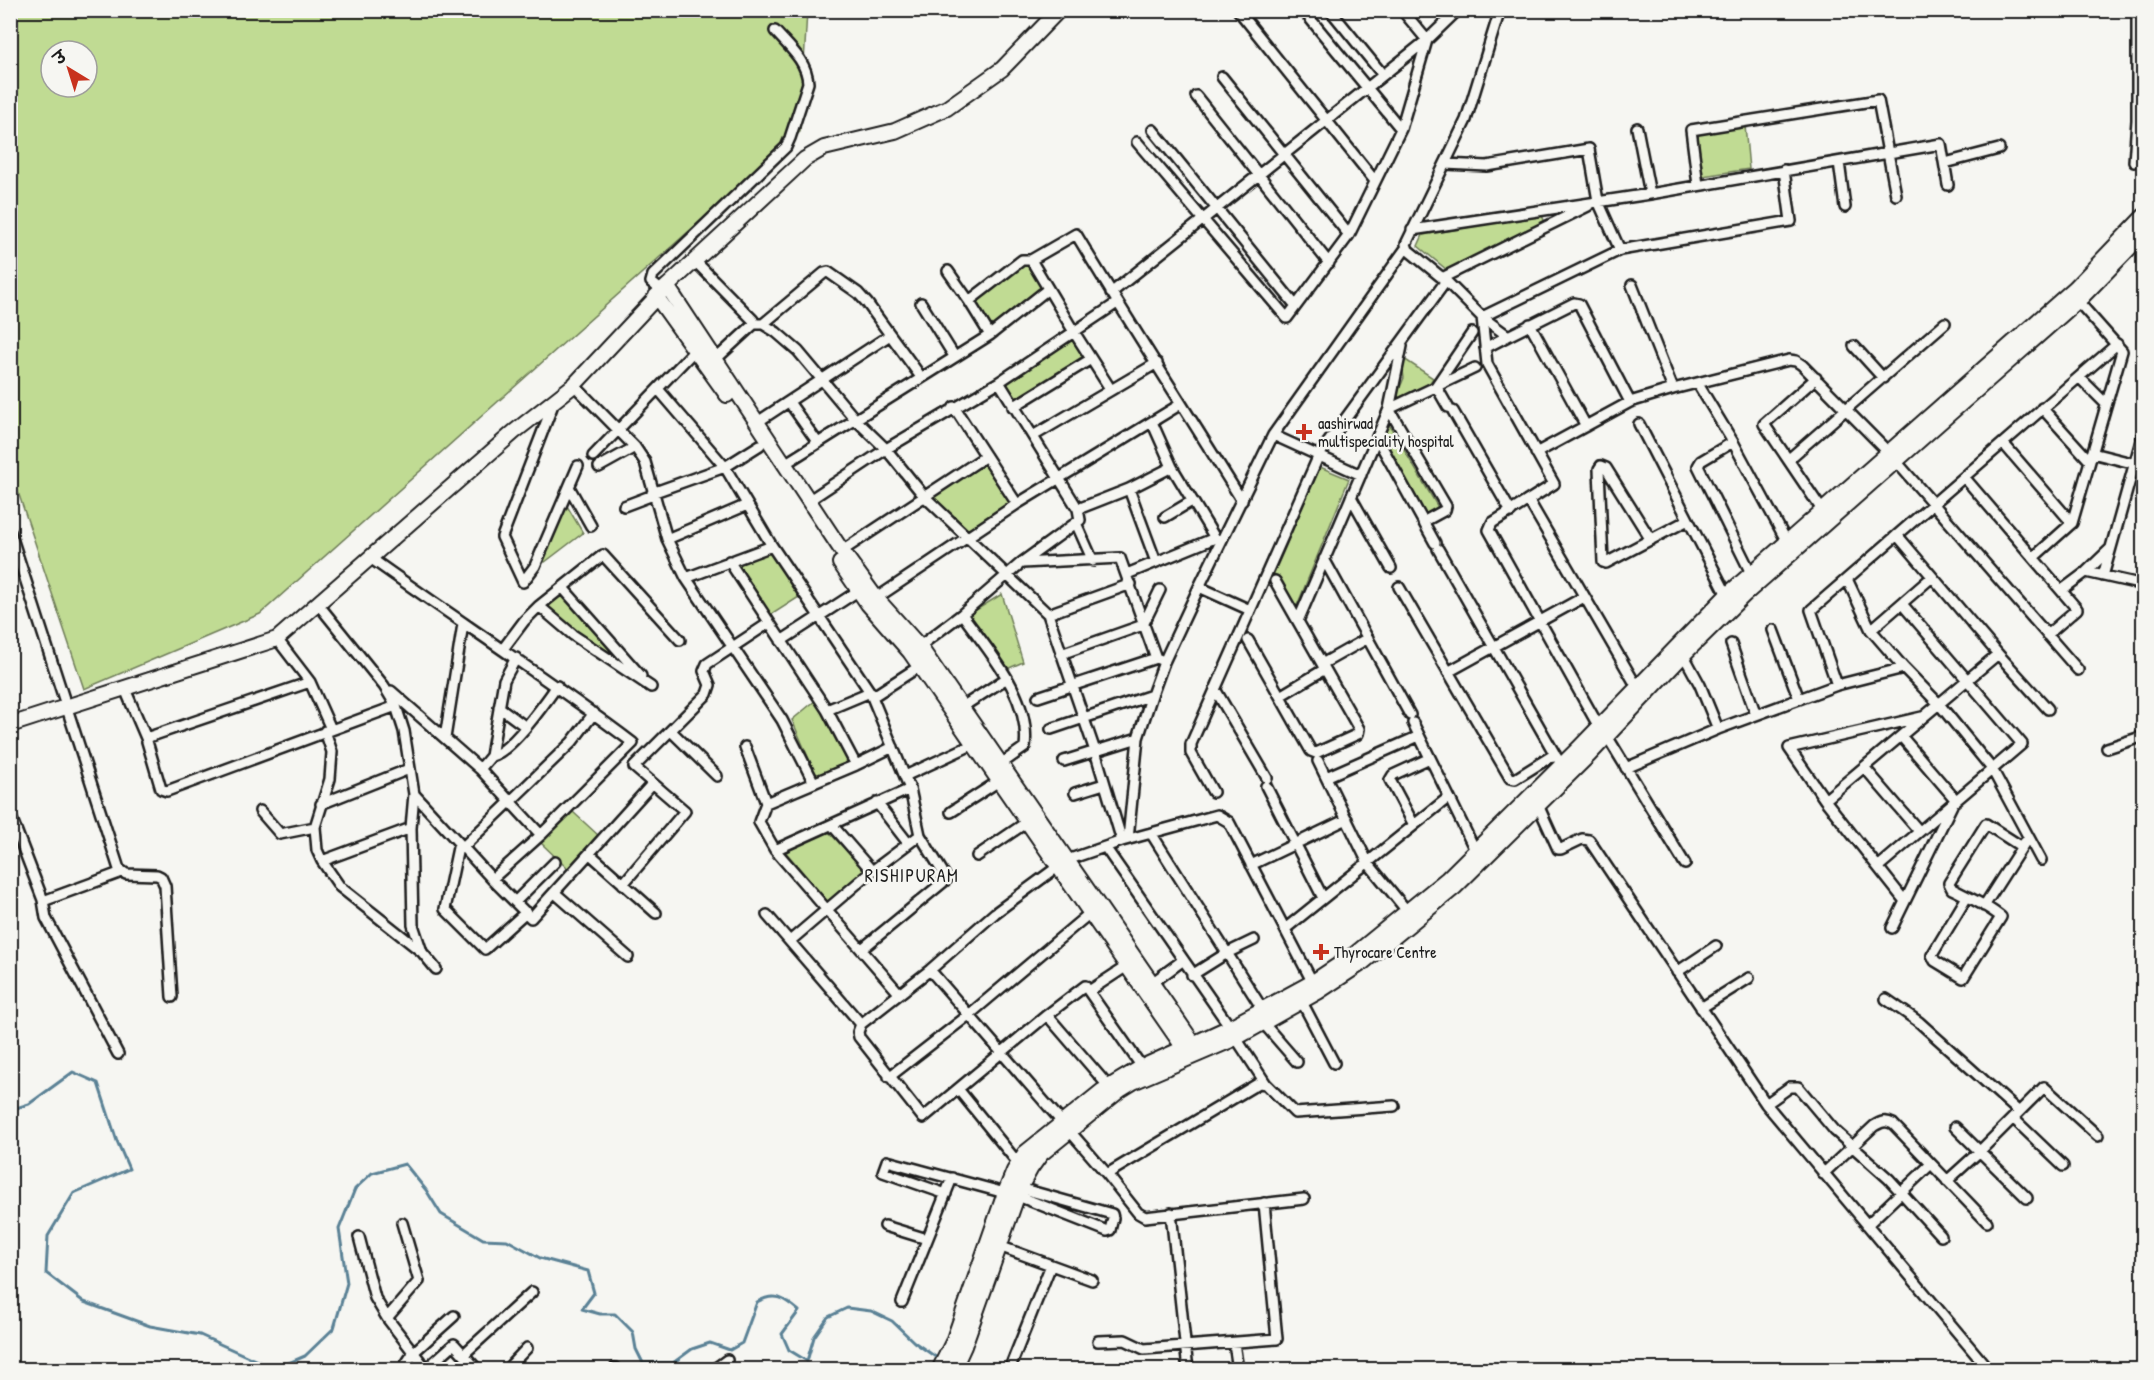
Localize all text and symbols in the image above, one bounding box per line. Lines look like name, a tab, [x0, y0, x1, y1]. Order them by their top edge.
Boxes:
north arrow	[39, 39, 99, 99]
text: उ	[47, 44, 72, 70]
place label: aashirwad multispeciality hospital	[1318, 412, 1454, 452]
marker: aashirwad multispeciality hospital	[1295, 423, 1313, 441]
district label: RISHIPURAM	[865, 863, 959, 888]
place label: Thyrocare Centre	[1334, 941, 1437, 963]
marker: Thyrocare Centre	[1312, 943, 1330, 961]

